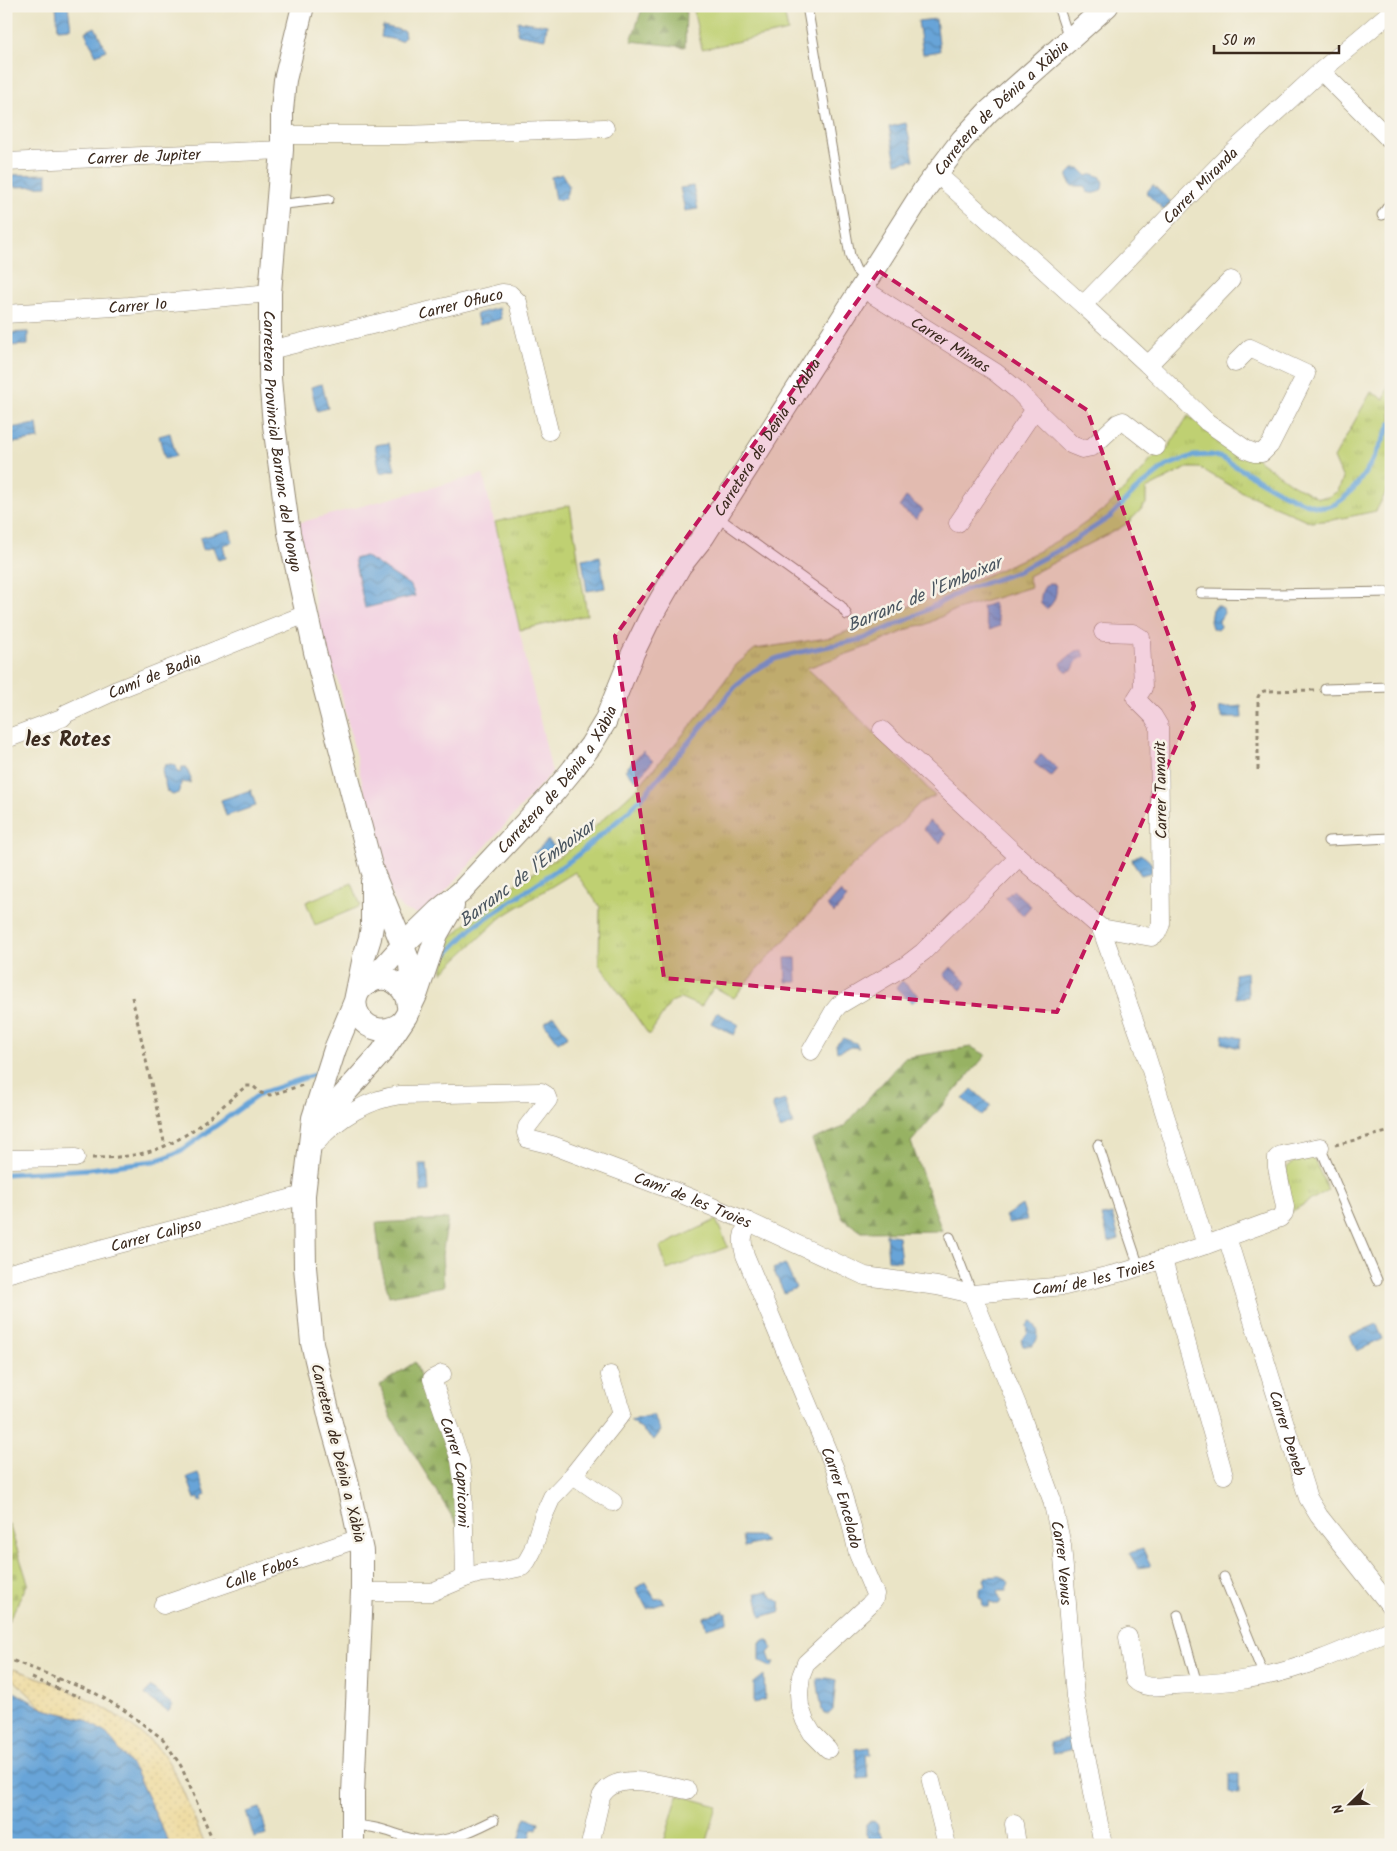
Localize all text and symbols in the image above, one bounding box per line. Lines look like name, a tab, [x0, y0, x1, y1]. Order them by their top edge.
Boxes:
scale bar	[1214, 22, 1340, 54]
text: 50 m	[1222, 29, 1256, 53]
street label: Carretera de Dénia a Xàbia	[928, 34, 1075, 182]
street label: Carrer de Jupiter	[87, 142, 203, 172]
street label: Carrer Miranda	[1157, 142, 1244, 231]
street label: Carrer Ofiuco	[415, 282, 506, 327]
street label: Carrer Io	[108, 292, 168, 321]
street label: Carretera Provincial Barranc del Monyo	[256, 311, 308, 575]
street label: Carrer Mimas	[905, 311, 995, 380]
street label: Carretera de Dénia a Xàbia	[708, 353, 828, 522]
water label: Barranc de l'Emboixar	[843, 548, 1010, 641]
street label: Camí de Badia	[104, 646, 205, 707]
street label: Carretera de Dénia a Xàbia	[491, 702, 624, 860]
district label: les Rotes	[25, 724, 111, 757]
street label: Carrer Tamarit	[1148, 740, 1175, 839]
water label: Barranc de l'Emboixar	[453, 810, 606, 936]
street label: Camí de les Troies	[630, 1166, 755, 1236]
street label: Carrer Calipso	[108, 1212, 204, 1260]
street label: Camí de les Troies	[1031, 1252, 1158, 1303]
street label: Carretera de Dénia a Xàbia	[303, 1361, 372, 1546]
street label: Carrer Deneb	[1261, 1387, 1312, 1480]
street label: Carrer Capricorni	[432, 1414, 475, 1529]
street label: Carrer Encelado	[813, 1443, 867, 1551]
street label: Carrer Venus	[1043, 1518, 1078, 1607]
street label: Calle Fobos	[222, 1549, 302, 1597]
north arrow	[1324, 1778, 1374, 1828]
text: N	[1327, 1800, 1351, 1817]

